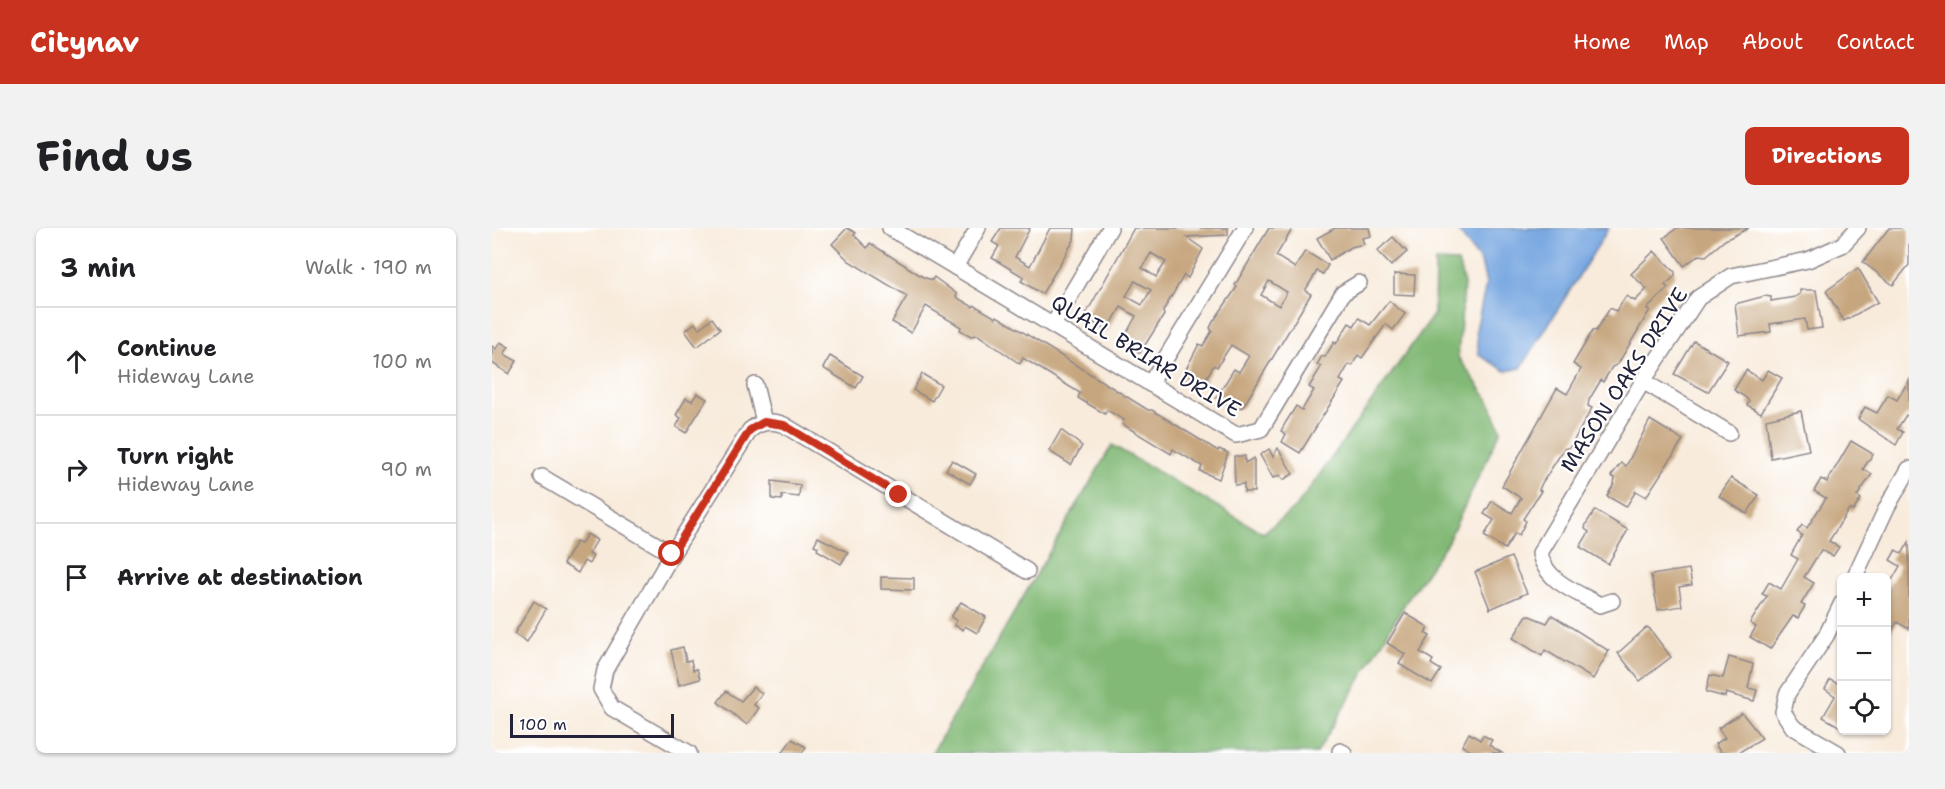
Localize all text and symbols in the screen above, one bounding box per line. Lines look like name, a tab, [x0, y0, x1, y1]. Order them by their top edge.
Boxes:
text: Citynav	[30, 23, 139, 61]
text: Home	[1573, 28, 1631, 56]
text: Map	[1664, 28, 1709, 56]
text: About	[1742, 28, 1803, 56]
text: Contact	[1836, 28, 1915, 56]
button: Directions	[1745, 127, 1909, 185]
text: Find us	[36, 128, 193, 184]
text: 3 min	[60, 250, 136, 285]
text: Walk · 190 m	[305, 254, 432, 280]
street label: MASON OAKS DRIVE	[1554, 282, 1694, 478]
street label: QUAIL BRIAR DRIVE	[1046, 288, 1246, 424]
text: Continue	[117, 334, 217, 363]
icon: ahead	[60, 345, 93, 378]
text: 100 m	[372, 348, 432, 374]
text: Hideway Lane	[117, 363, 254, 389]
text: Turn right	[117, 442, 234, 471]
icon: right	[60, 453, 93, 486]
text: 90 m	[380, 456, 432, 482]
text: Hideway Lane	[117, 471, 254, 497]
route end	[885, 481, 911, 507]
route start	[658, 540, 684, 566]
icon: arrive	[60, 561, 93, 594]
text: Arrive at destination	[117, 563, 363, 592]
map controls	[1837, 573, 1891, 735]
button: +	[1837, 573, 1891, 627]
button: −	[1837, 627, 1891, 681]
button: locate	[1837, 681, 1891, 735]
scale bar	[510, 711, 674, 738]
text: 100 m	[519, 714, 567, 735]

